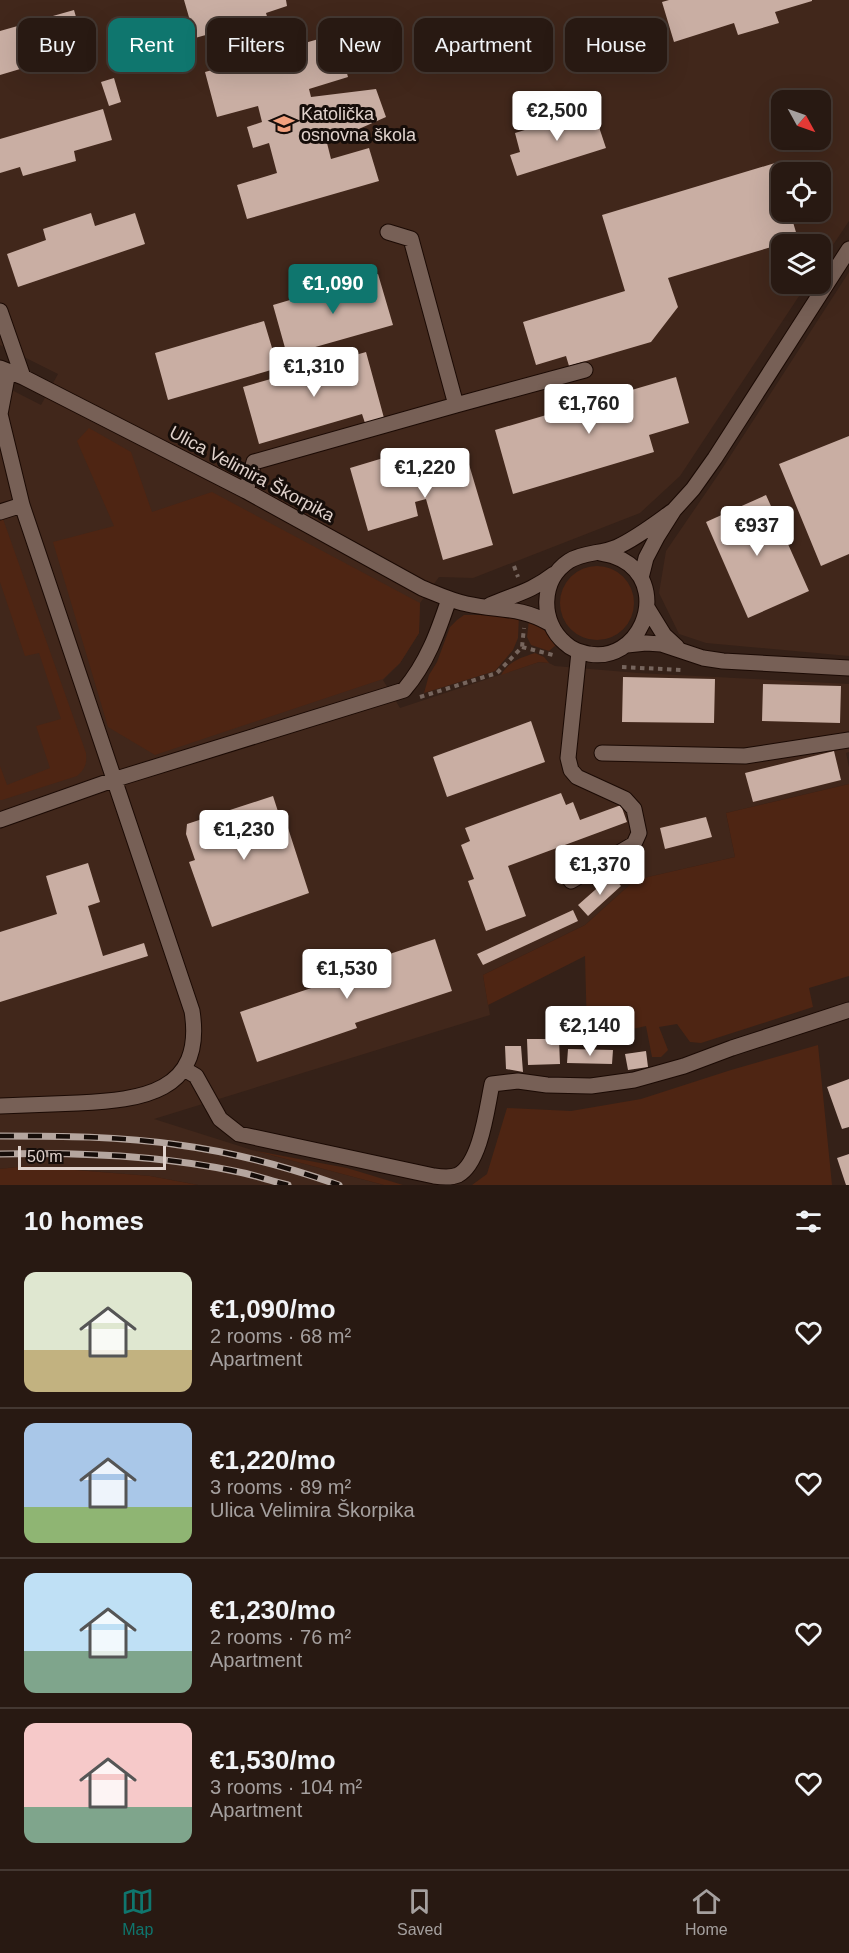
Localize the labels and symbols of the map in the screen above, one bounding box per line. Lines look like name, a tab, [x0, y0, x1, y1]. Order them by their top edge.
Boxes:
north arrow	[771, 90, 831, 150]
pin: €2,500	[508, 91, 606, 142]
place label: Katolička osnovna škola	[301, 104, 417, 145]
school or university icon: Katolička osnovna škola	[272, 112, 296, 136]
pin: €1,090	[284, 264, 382, 315]
pin: €1,310	[265, 347, 363, 398]
pin: €1,760	[540, 384, 638, 435]
street label: Ulica Velimira Škorpika	[166, 421, 339, 526]
pin: €1,220	[376, 448, 474, 499]
pin: €937	[721, 506, 793, 557]
pin: €1,230	[195, 810, 293, 861]
pin: €1,370	[551, 845, 649, 896]
pin: €1,530	[298, 949, 396, 1000]
pin: €2,140	[541, 1006, 639, 1057]
scale bar	[18, 1143, 166, 1170]

